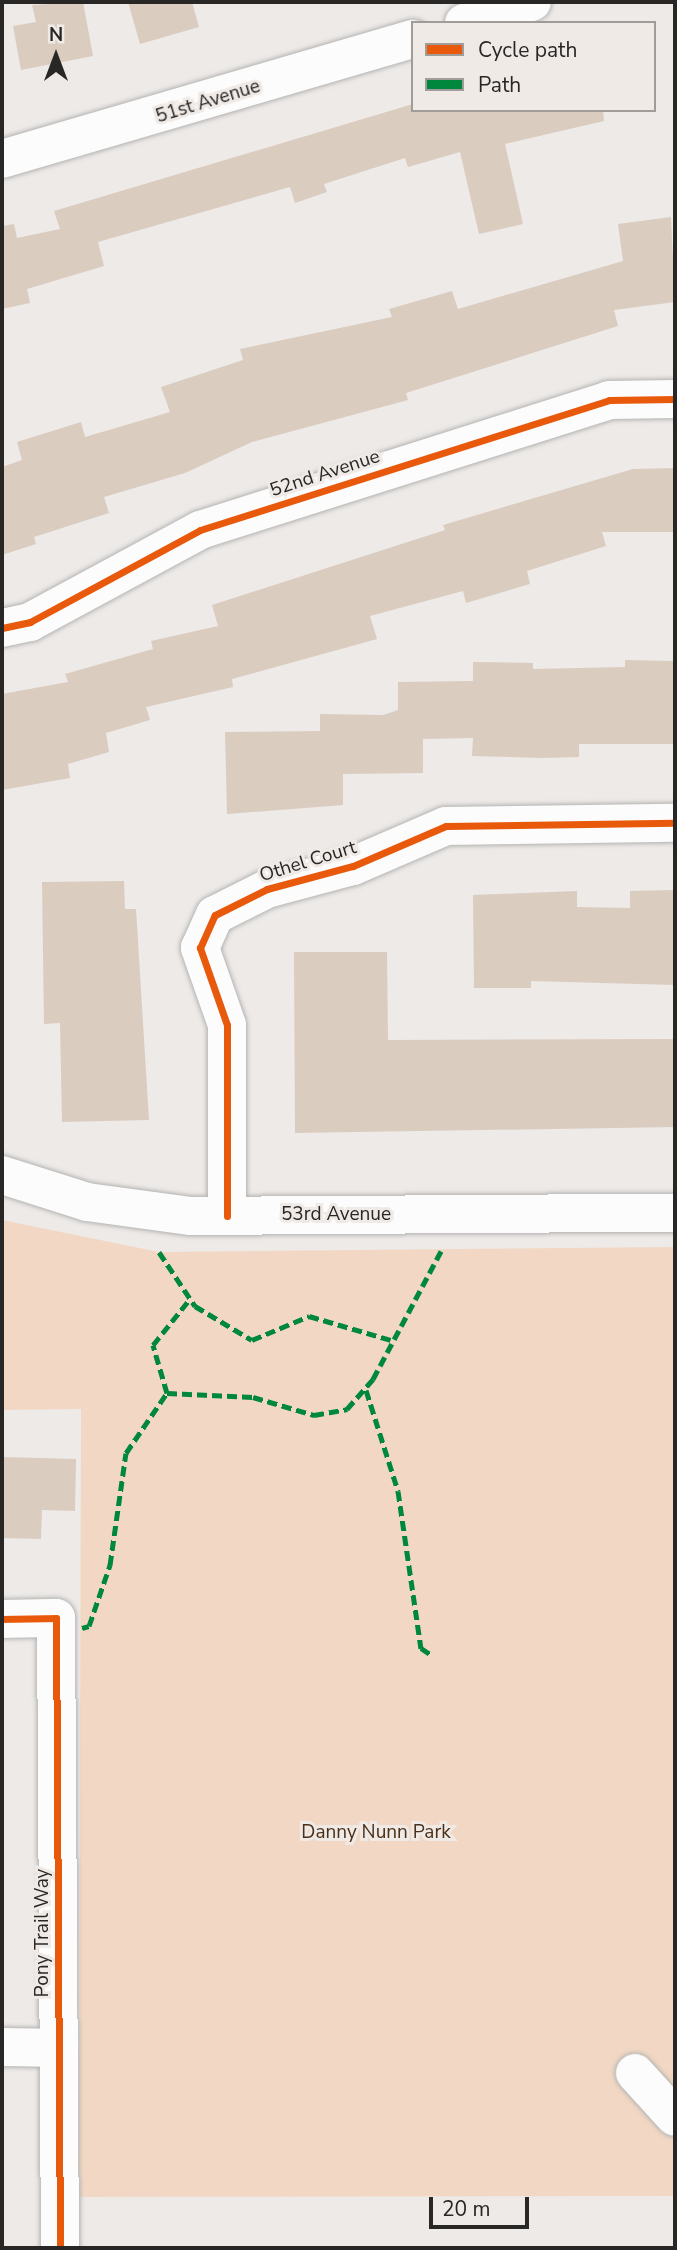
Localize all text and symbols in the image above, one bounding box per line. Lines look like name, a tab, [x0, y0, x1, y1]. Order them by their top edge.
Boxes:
north arrow	[21, 21, 91, 91]
legend	[411, 21, 656, 112]
text: N	[49, 22, 63, 48]
text: Cycle path	[478, 36, 577, 64]
text: Path	[478, 71, 521, 99]
street label: 51st Avenue	[153, 75, 263, 129]
street label: 52nd Avenue	[267, 446, 383, 502]
street label: Othel Court	[257, 836, 359, 888]
street label: 53rd Avenue	[281, 1204, 391, 1226]
park label: Danny Nunn Park	[301, 1822, 451, 1844]
street label: Pony Trail Way	[32, 1869, 54, 1997]
scale bar	[432, 2184, 532, 2228]
text: 20 m	[442, 2195, 491, 2223]

